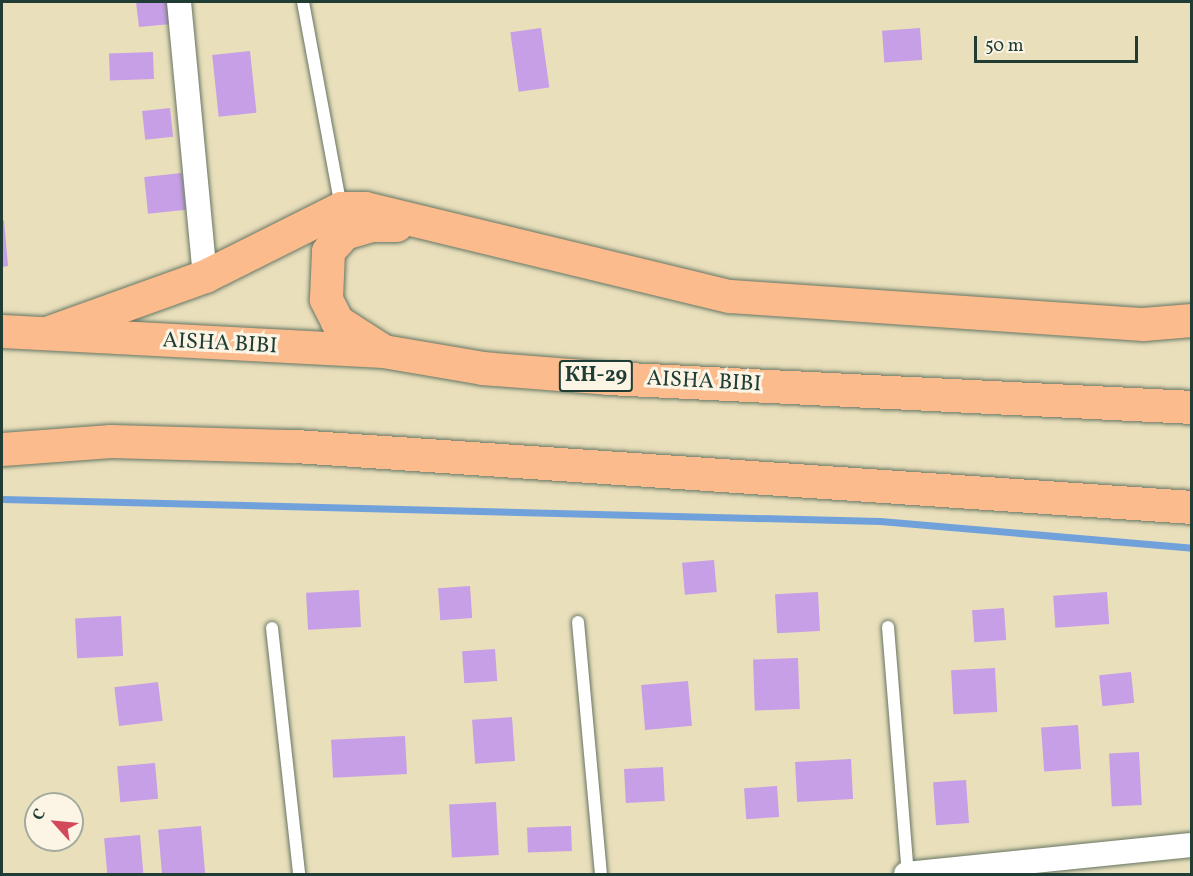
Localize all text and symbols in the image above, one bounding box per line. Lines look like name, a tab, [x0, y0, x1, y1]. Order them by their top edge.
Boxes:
scale bar	[977, 24, 1140, 62]
text: 50 m	[985, 34, 1024, 59]
street label: AISHA BIBI	[162, 328, 278, 360]
road number: КН-29	[558, 358, 634, 394]
street label: AISHA BIBI	[646, 366, 762, 398]
north arrow	[24, 792, 84, 852]
text: С	[28, 805, 52, 824]

